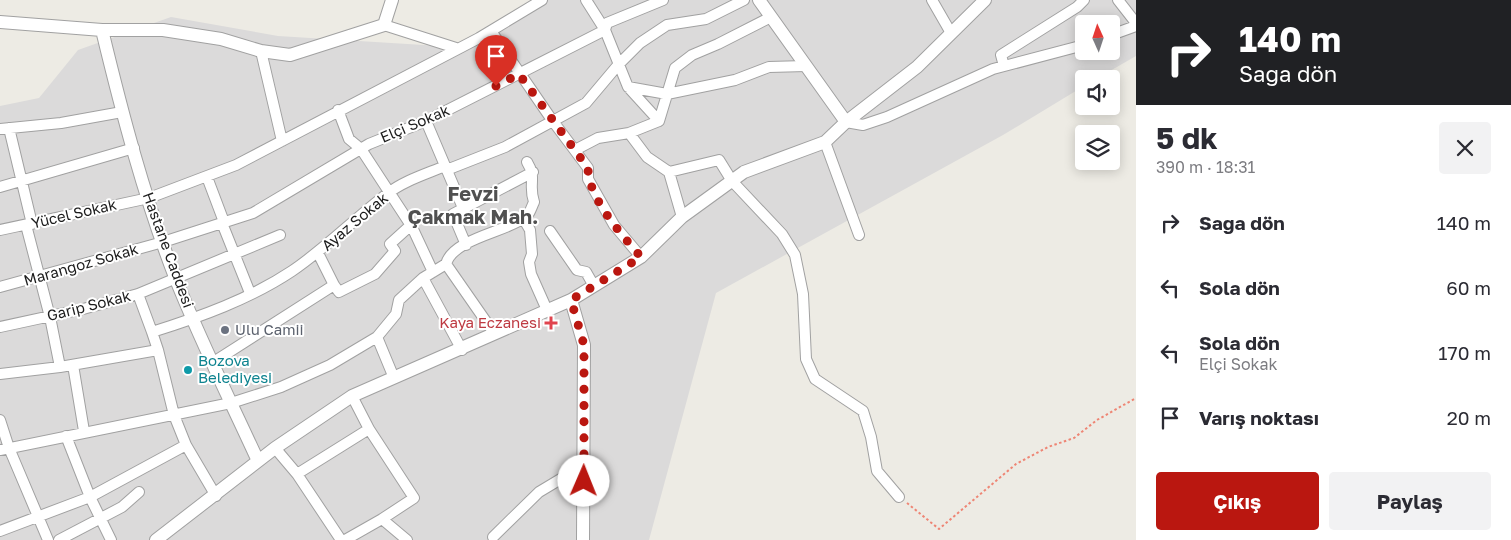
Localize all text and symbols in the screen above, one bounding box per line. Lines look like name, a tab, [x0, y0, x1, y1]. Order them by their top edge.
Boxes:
north arrow	[1075, 15, 1120, 60]
map controls	[1075, 15, 1120, 170]
text: 140 m	[1239, 18, 1341, 60]
icon: right	[1156, 20, 1221, 85]
pin	[475, 35, 517, 86]
icon: arrive	[482, 42, 510, 70]
text: Sağa dön	[1239, 60, 1337, 87]
button: sound	[1075, 70, 1120, 115]
street label: Elçi Sokak	[377, 100, 452, 146]
text: 5 dk	[1156, 120, 1218, 156]
button: close	[1439, 122, 1491, 174]
button: layers	[1075, 125, 1120, 170]
text: 390 m · 18:31	[1156, 157, 1255, 177]
district label: Fevzi Çakmak Mah.	[408, 181, 539, 228]
street label: Ayaz Sokak	[318, 188, 392, 254]
street label: Hastane Caddesi	[140, 189, 198, 310]
street label: Yücel Sokak	[29, 194, 119, 232]
icon: right	[1156, 209, 1184, 237]
text: Sağa dön	[1199, 211, 1285, 234]
text: 140 m	[1437, 211, 1491, 234]
street label: Marangoz Sokak	[21, 239, 141, 289]
icon: left	[1156, 274, 1184, 302]
text: Sola dön	[1199, 276, 1280, 299]
text: 60 m	[1446, 276, 1491, 299]
street label: Garip Sokak	[45, 286, 133, 324]
place label: Kaya Eczanesi	[439, 313, 541, 331]
marker: Kaya Eczanesi	[545, 317, 557, 329]
place label: Ulu Camii	[235, 320, 304, 338]
marker: Ulu Camii	[219, 324, 231, 336]
text: Sola dön	[1199, 331, 1280, 354]
icon: left	[1156, 339, 1184, 367]
text: 170 m	[1438, 341, 1491, 364]
place label: Bozova Belediyesi	[198, 351, 272, 386]
text: Elçi Sokak	[1199, 354, 1278, 374]
marker: Bozova Belediyesi	[182, 364, 194, 376]
icon: arrive	[1156, 404, 1184, 432]
text: Varış noktası	[1199, 406, 1319, 429]
text: 20 m	[1447, 406, 1491, 429]
position arrow	[557, 454, 609, 506]
button: Çıkış	[1156, 472, 1319, 530]
button: Paylaş	[1329, 472, 1491, 530]

